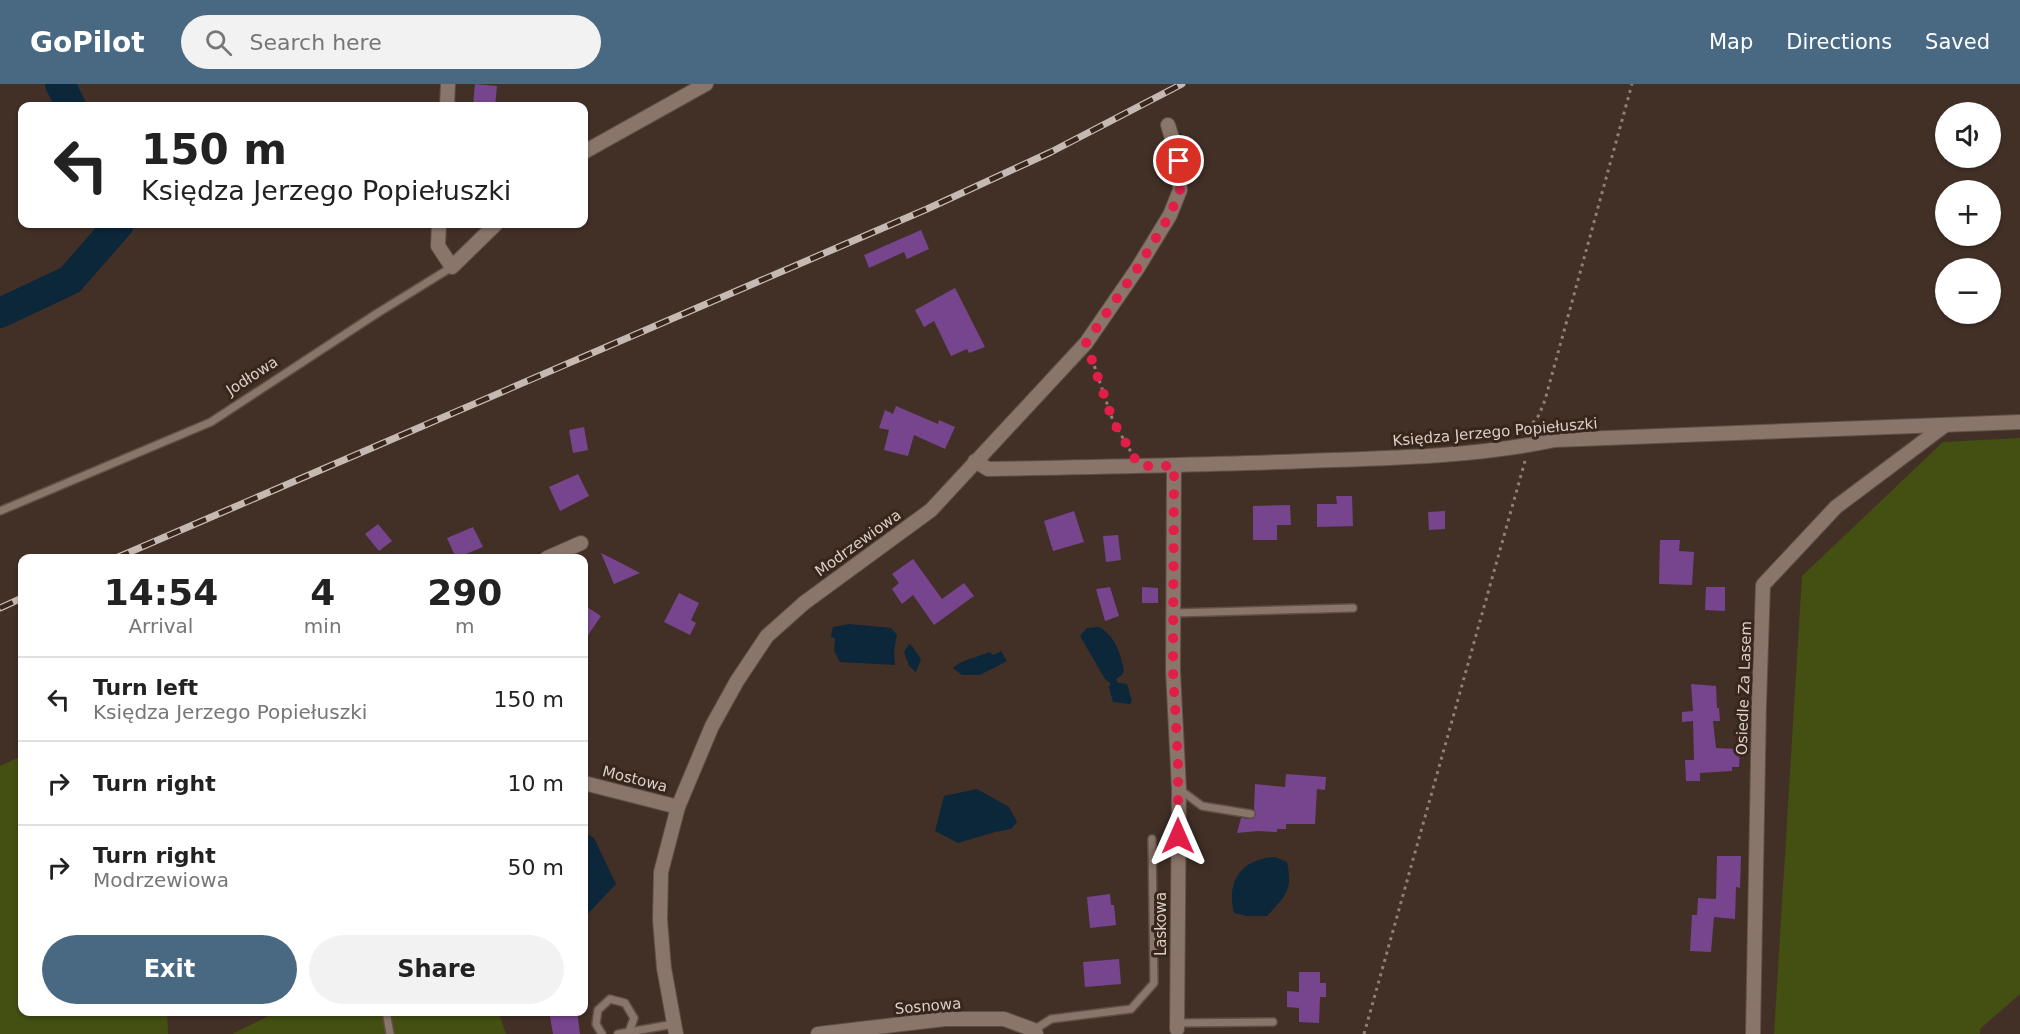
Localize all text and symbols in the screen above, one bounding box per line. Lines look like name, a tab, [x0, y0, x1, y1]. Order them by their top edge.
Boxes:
search box	[181, 15, 601, 69]
text: GoPilot	[30, 26, 145, 59]
icon: search	[202, 26, 235, 59]
text: Search here	[250, 30, 382, 55]
text: Map	[1709, 30, 1753, 54]
text: Directions	[1786, 30, 1892, 54]
text: Saved	[1925, 30, 1990, 54]
map controls	[1935, 102, 2001, 324]
button: sound	[1935, 102, 2001, 168]
text: 150 m	[141, 125, 287, 174]
icon: left	[42, 126, 120, 204]
pin	[1153, 135, 1204, 186]
icon: arrive	[1162, 144, 1195, 177]
text: Księdza Jerzego Popiełuszki	[141, 175, 511, 206]
button: +	[1935, 180, 2001, 246]
button: −	[1935, 258, 2001, 324]
street label: Jodłowa	[222, 353, 281, 400]
street label: Księdza Jerzego Popiełuszki	[1392, 414, 1598, 450]
street label: Modrzewiowa	[811, 506, 905, 580]
text: 14:54	[104, 572, 218, 613]
text: 4	[310, 572, 335, 613]
text: 290	[427, 572, 502, 613]
text: Arrival	[128, 614, 193, 638]
text: min	[304, 614, 342, 638]
text: m	[455, 614, 475, 638]
street label: Osiedle Za Lasem	[1733, 621, 1755, 755]
text: Turn left	[93, 675, 198, 700]
icon: left	[42, 683, 75, 716]
text: 150 m	[494, 687, 564, 712]
text: Księdza Jerzego Popiełuszki	[93, 700, 367, 724]
street label: Mostowa	[601, 762, 669, 796]
icon: right	[42, 767, 75, 800]
text: Turn right	[93, 771, 216, 796]
text: 10 m	[508, 771, 564, 796]
position arrow	[1146, 804, 1210, 868]
text: Turn right	[93, 843, 216, 868]
icon: right	[42, 851, 75, 884]
text: 50 m	[508, 855, 564, 880]
text: Modrzewiowa	[93, 868, 229, 892]
street label: Laskowa	[1152, 892, 1170, 956]
button: Exit	[42, 935, 297, 1004]
button: Share	[309, 935, 564, 1004]
street label: Sosnowa	[894, 994, 962, 1018]

